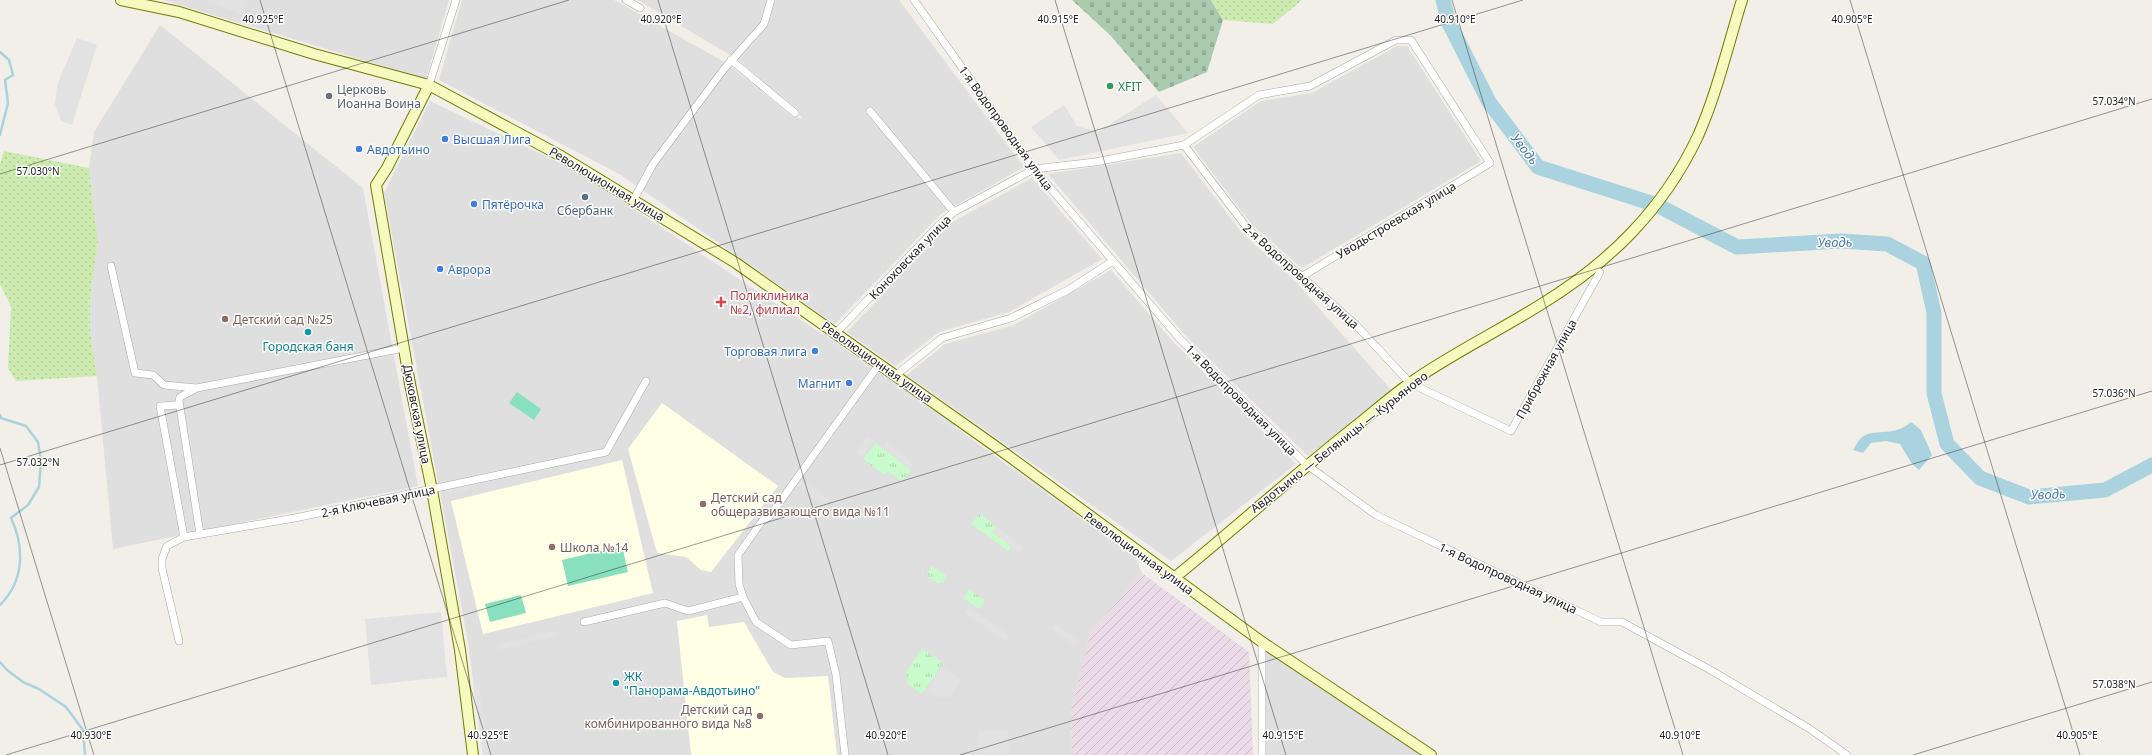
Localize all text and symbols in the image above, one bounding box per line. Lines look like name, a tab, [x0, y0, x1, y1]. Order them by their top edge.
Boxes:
text: 40.925°E	[242, 12, 284, 26]
text: 40.920°E	[640, 12, 682, 26]
text: 40.915°E	[1037, 12, 1079, 26]
text: 40.910°E	[1434, 12, 1476, 26]
text: 40.905°E	[1831, 12, 1873, 26]
street label: 1-я Водопроводная улица	[955, 62, 1057, 194]
place label: XFIT	[1118, 78, 1142, 95]
place label: Церковь Иоанна Воина	[337, 81, 421, 112]
marker: XFIT	[1105, 81, 1115, 91]
marker: Церковь Иоанна Воина	[324, 91, 334, 101]
text: 57.034°N	[2092, 94, 2136, 108]
water label: Уводь	[1507, 130, 1543, 169]
place label: Высшая Лига	[453, 131, 531, 148]
marker: Высшая Лига	[440, 134, 450, 144]
place label: Авдотьино	[367, 141, 430, 158]
street label: Революционная улица	[546, 143, 668, 225]
marker: Авдотьино	[354, 144, 364, 154]
text: 57.030°N	[16, 164, 60, 178]
street label: Уводьстроевская улица	[1333, 177, 1459, 263]
marker: Сбербанк	[580, 192, 590, 202]
place label: Пятёрочка	[482, 196, 544, 213]
marker: Пятёрочка	[469, 199, 479, 209]
place label: Сбербанк	[557, 202, 614, 219]
street label: Коноховская улица	[865, 211, 955, 303]
street label: 2-я Водопроводная улица	[1239, 219, 1363, 333]
water label: Уводь	[1817, 233, 1853, 251]
place label: Аврора	[448, 261, 491, 278]
marker: Аврора	[435, 264, 445, 274]
place label: Поликлиника №2, филиал	[730, 287, 809, 318]
marker: Поликлиника №2, филиал	[715, 296, 727, 308]
place label: Детский сад №25	[233, 311, 333, 328]
marker: Детский сад №25	[220, 314, 230, 324]
street label: Прибрежная улица	[1512, 316, 1580, 422]
street label: Революционная улица	[818, 317, 936, 407]
marker: Городская баня	[303, 327, 313, 337]
place label: Городская баня	[262, 338, 354, 355]
street label: 1-я Водопроводная улица	[1182, 341, 1300, 459]
place label: Торговая лига	[724, 343, 807, 360]
marker: Торговая лига	[810, 346, 820, 356]
street label: Дюковская улица	[399, 363, 435, 465]
street label: Авдотьино — Беляницы — Курьяново	[1247, 367, 1431, 517]
place label: Магнит	[798, 375, 841, 392]
marker: Магнит	[844, 378, 854, 388]
text: 57.036°N	[2092, 386, 2136, 400]
text: 57.032°N	[16, 455, 60, 469]
street label: 2-я Ключевая улица	[320, 481, 436, 521]
water label: Уводь	[2030, 484, 2066, 504]
place label: Детский сад общеразвивающего вида №11	[711, 489, 890, 520]
marker: Детский сад общеразвивающего вида №11	[698, 499, 708, 509]
street label: Революционная улица	[1081, 507, 1197, 599]
street label: 1-я Водопроводная улица	[1436, 538, 1580, 618]
place label: Школа №14	[560, 539, 629, 556]
marker: Школа №14	[547, 542, 557, 552]
place label: ЖК "Панорама-Авдотьино"	[624, 668, 760, 699]
text: 57.038°N	[2092, 677, 2136, 691]
marker: ЖК "Панорама-Авдотьино"	[611, 678, 621, 688]
place label: Детский сад комбинированного вида №8	[585, 701, 753, 732]
marker: Детский сад комбинированного вида №8	[755, 711, 765, 721]
text: 40.930°E	[70, 728, 112, 742]
text: 40.925°E	[467, 728, 509, 742]
text: 40.920°E	[865, 728, 907, 742]
text: 40.915°E	[1262, 728, 1304, 742]
text: 40.910°E	[1659, 728, 1701, 742]
text: 40.905°E	[2056, 728, 2098, 742]

